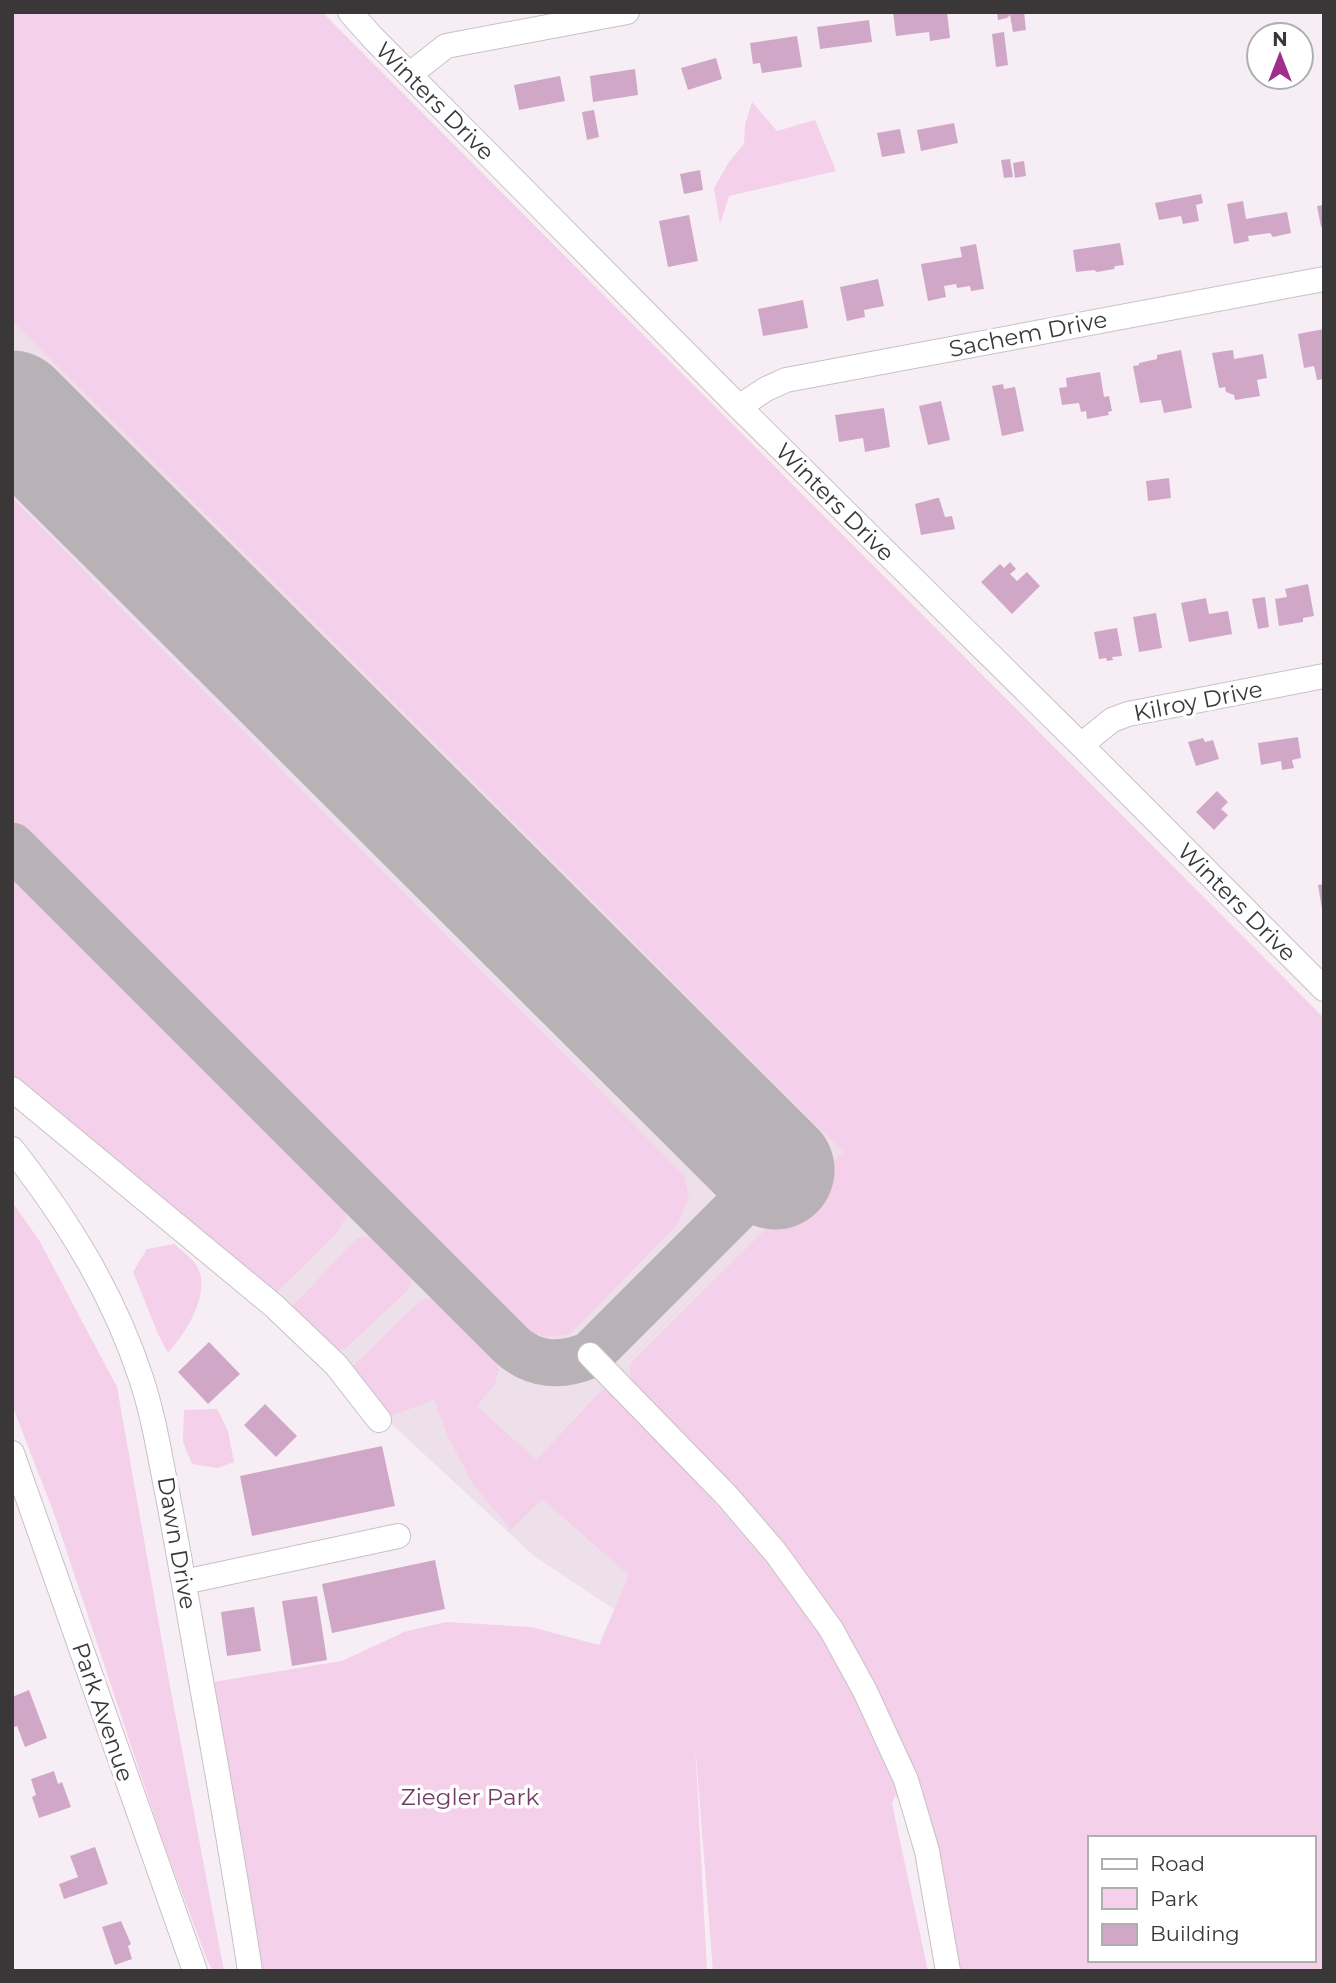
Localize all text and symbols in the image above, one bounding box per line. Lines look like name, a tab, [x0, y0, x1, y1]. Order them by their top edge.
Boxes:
north arrow	[1245, 21, 1315, 91]
text: N	[1272, 28, 1288, 51]
street label: Winters Drive	[370, 36, 500, 166]
street label: Sachem Drive	[946, 305, 1110, 363]
street label: Winters Drive	[770, 437, 900, 567]
street label: Kilroy Drive	[1131, 675, 1265, 727]
street label: Winters Drive	[1172, 837, 1302, 967]
street label: Dawn Drive	[152, 1474, 202, 1612]
street label: Park Avenue	[66, 1639, 140, 1785]
park label: Ziegler Park	[401, 1783, 540, 1811]
legend	[1088, 1836, 1315, 1962]
text: Road	[1150, 1851, 1205, 1876]
text: Park	[1150, 1886, 1198, 1911]
text: Building	[1150, 1921, 1240, 1946]

